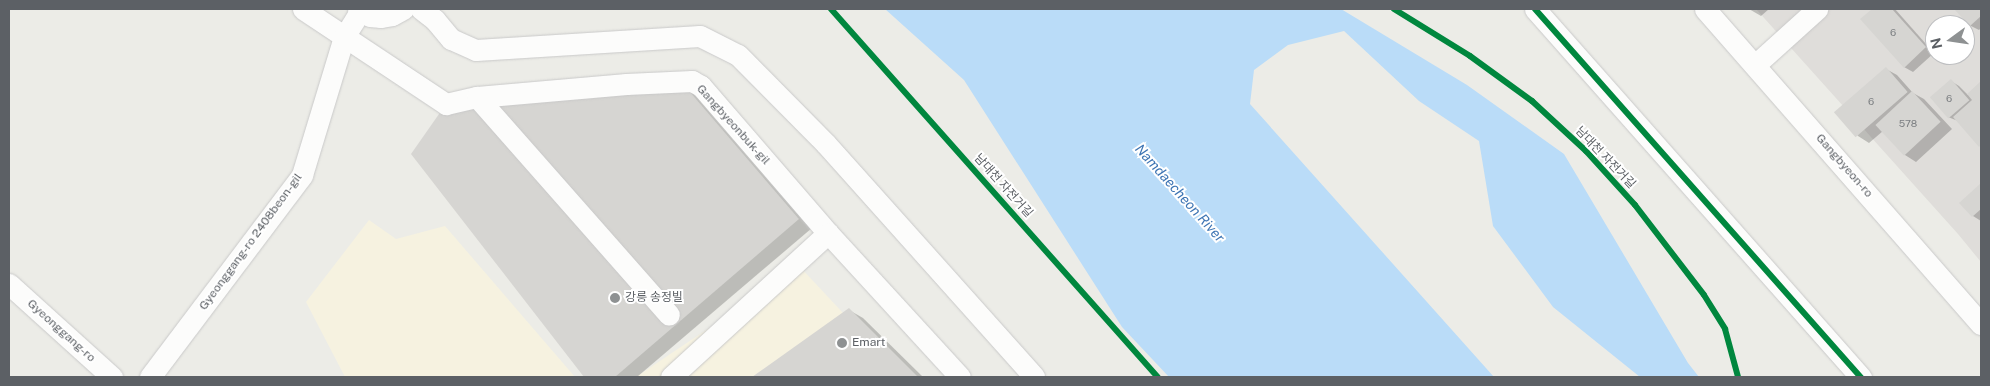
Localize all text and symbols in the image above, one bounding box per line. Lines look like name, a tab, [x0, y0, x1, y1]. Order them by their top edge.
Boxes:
north arrow	[1925, 15, 1975, 65]
house number: 6	[1890, 27, 1896, 39]
text: N	[1927, 36, 1946, 51]
street label: Gangbyeonbuk-gil	[693, 82, 773, 168]
house number: 6	[1946, 93, 1952, 105]
house number: 6	[1868, 96, 1874, 108]
house number: 578	[1899, 118, 1917, 130]
street label: 남대천 자전거길	[1572, 124, 1638, 192]
street label: Gangbyeon-ro	[1812, 131, 1876, 201]
water label: Namdaecheon River	[1132, 141, 1228, 245]
street label: 남대천 자전거길	[971, 151, 1035, 221]
street label: Gyeonggang-ro 2408beon-gil	[197, 171, 305, 313]
place label: 강릉 송정빌	[625, 291, 683, 305]
marker: 강릉 송정빌	[609, 292, 621, 304]
street label: Gyeonggang-ro	[24, 297, 98, 365]
place label: Emart	[852, 336, 885, 350]
marker: Emart	[836, 337, 848, 349]

